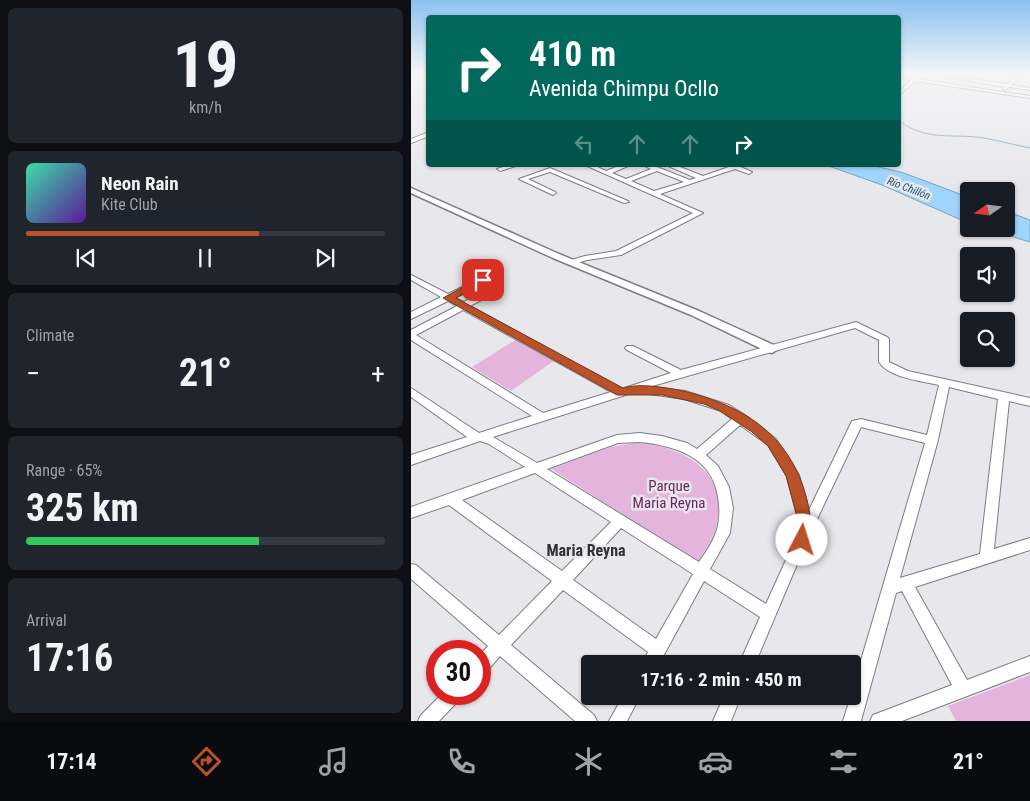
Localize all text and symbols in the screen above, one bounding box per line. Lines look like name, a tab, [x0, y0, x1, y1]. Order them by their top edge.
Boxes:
text: 19	[173, 27, 238, 103]
text: 410 m	[529, 34, 616, 75]
icon: right	[446, 35, 511, 100]
text: Avenida Chimpu Ocllo	[529, 76, 719, 101]
text: km/h	[189, 98, 222, 117]
icon: left	[570, 130, 598, 158]
icon: ahead	[623, 130, 651, 158]
icon: ahead	[676, 130, 704, 158]
icon: right	[729, 130, 757, 158]
text: Neon Rain	[101, 172, 179, 195]
water label: Río Chillón	[885, 174, 932, 203]
north arrow	[960, 182, 1015, 238]
map controls	[960, 182, 1015, 367]
text: Kite Club	[101, 195, 158, 214]
icon: previous	[72, 244, 100, 272]
icon: pause	[191, 244, 219, 272]
icon: next	[311, 244, 339, 272]
button: sound	[960, 247, 1015, 302]
pin	[462, 259, 504, 301]
icon: arrive	[469, 266, 497, 294]
button: search	[960, 312, 1015, 367]
text: Climate	[26, 326, 74, 345]
text: 21°	[179, 351, 232, 395]
text: −	[26, 357, 40, 390]
text: +	[371, 357, 385, 390]
text: Range · 65%	[26, 461, 102, 480]
park label: Parque Maria Reyna	[633, 477, 705, 512]
text: 325 km	[26, 486, 139, 530]
position arrow	[775, 513, 827, 565]
district label: Maria Reyna	[546, 541, 626, 560]
text: Arrival	[26, 611, 67, 630]
text: 17:16	[26, 636, 113, 680]
speed limit sign: 30	[426, 640, 491, 705]
text: 17:16 · 2 min · 450 m	[640, 668, 802, 691]
icon: directions	[189, 744, 224, 779]
icon: music	[316, 744, 351, 779]
icon: phone	[444, 744, 479, 779]
icon: climate	[571, 744, 606, 779]
icon: car	[698, 744, 733, 779]
icon: filters	[826, 744, 861, 779]
text: 17:14	[46, 749, 97, 774]
text: 21°	[953, 749, 984, 774]

